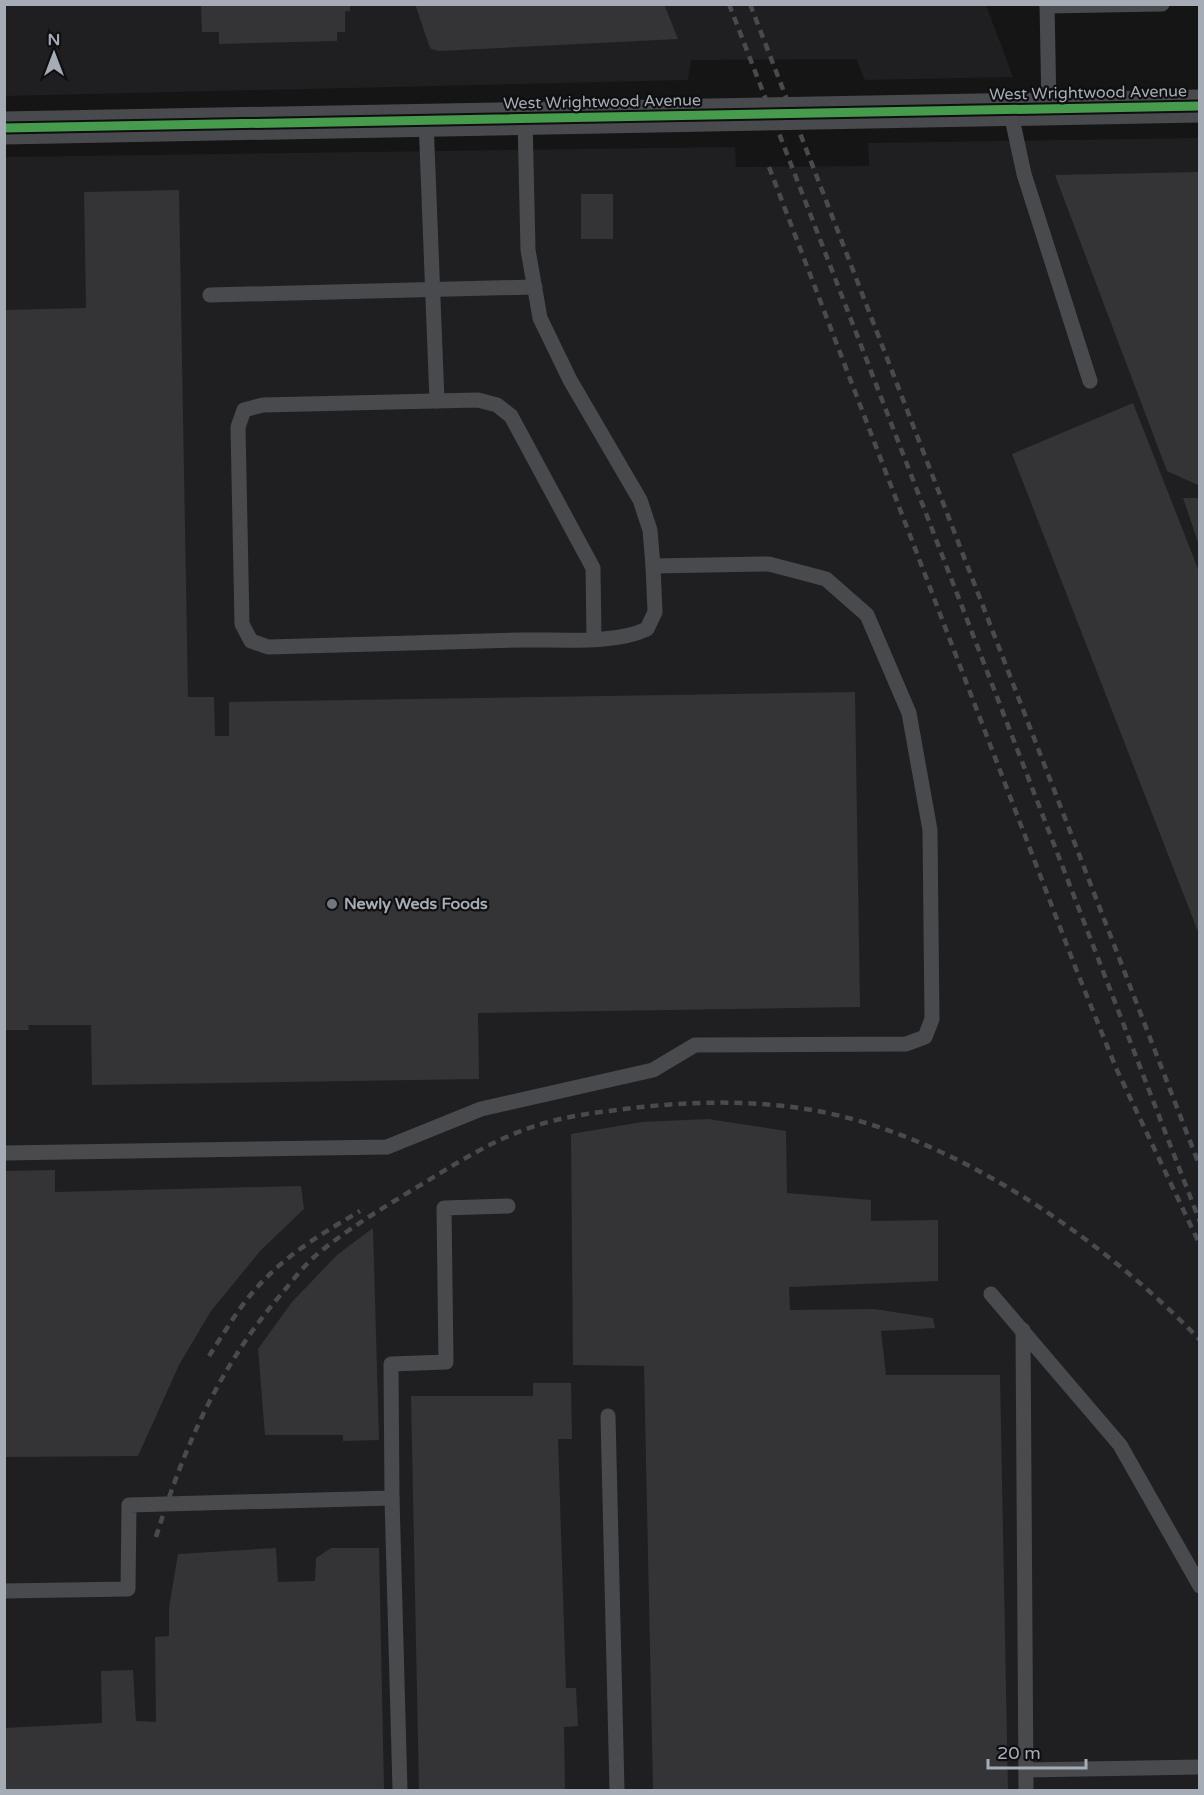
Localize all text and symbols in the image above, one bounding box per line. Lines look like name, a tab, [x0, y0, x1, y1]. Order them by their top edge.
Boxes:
north arrow	[24, 24, 84, 84]
text: N	[48, 30, 60, 50]
street label: West Wrightwood Avenue	[989, 81, 1187, 105]
street label: West Wrightwood Avenue	[503, 90, 701, 114]
place label: Newly Weds Foods	[344, 894, 488, 914]
marker: Newly Weds Foods	[325, 897, 339, 911]
scale bar	[988, 1732, 1086, 1770]
text: 20 m	[997, 1742, 1041, 1764]

